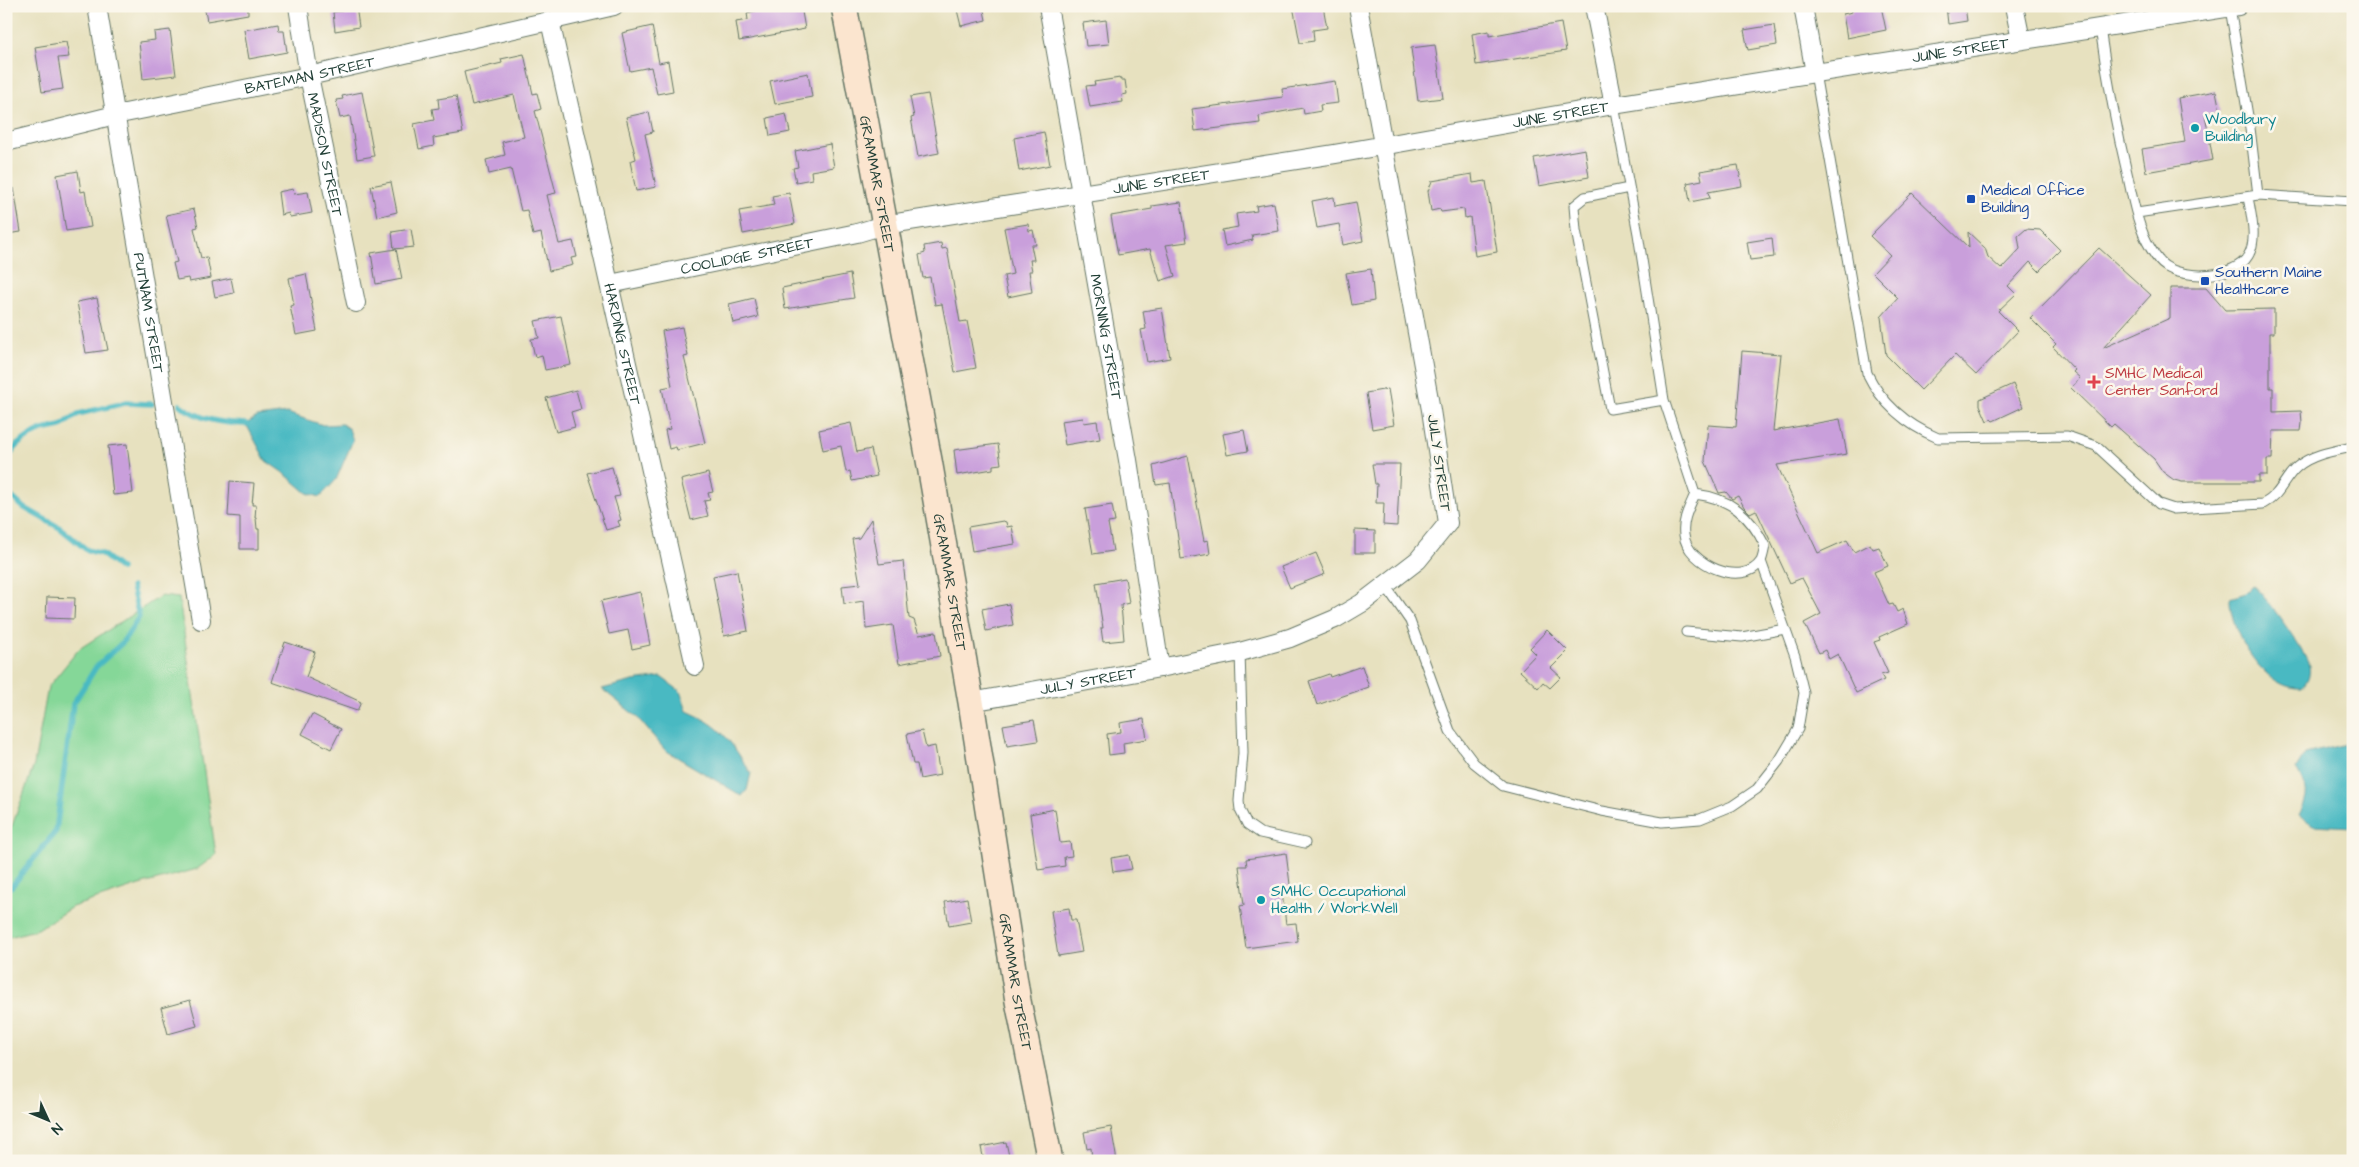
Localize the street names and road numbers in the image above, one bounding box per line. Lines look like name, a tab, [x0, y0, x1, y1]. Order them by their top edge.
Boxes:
street label: JUNE STREET	[1911, 32, 2011, 68]
street label: BATEMAN STREET	[243, 51, 378, 99]
street label: MADISON STREET	[302, 91, 348, 219]
street label: JUNE STREET	[1511, 95, 1611, 133]
street label: GRAMMAR STREET	[854, 114, 901, 255]
street label: JUNE STREET	[1111, 163, 1212, 199]
street label: COOLIDGE STREET	[679, 232, 816, 280]
street label: PUTNAM STREET	[128, 251, 170, 375]
street label: MORNING STREET	[1085, 272, 1128, 402]
street label: HARDING STREET	[599, 281, 647, 407]
street label: JULY STREET	[1422, 413, 1456, 513]
street label: GRAMMAR STREET	[928, 512, 973, 653]
street label: JULY STREET	[1038, 662, 1139, 700]
street label: GRAMMAR STREET	[994, 912, 1038, 1053]

